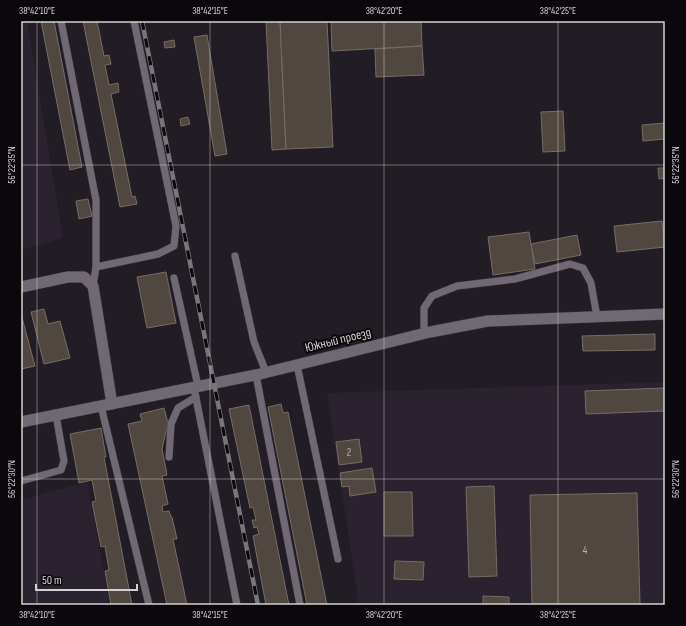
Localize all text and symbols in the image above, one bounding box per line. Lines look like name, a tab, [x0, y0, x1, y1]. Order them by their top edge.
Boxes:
text: 38°42'10"E	[19, 5, 55, 17]
text: 38°42'15"E	[192, 5, 228, 17]
text: 38°42'20"E	[366, 5, 402, 17]
text: 38°42'25"E	[540, 5, 576, 17]
text: 56°22'35"N	[6, 146, 18, 184]
text: 56°22'35"N	[670, 146, 682, 184]
street label: Южный проезд	[303, 324, 373, 356]
house number: 2	[347, 446, 352, 459]
text: 56°22'30"N	[6, 460, 18, 498]
text: 56°22'30"N	[670, 460, 682, 498]
house number: 4	[583, 544, 588, 557]
scale bar	[36, 566, 137, 592]
text: 50 m	[42, 573, 62, 588]
text: 38°42'10"E	[19, 609, 55, 621]
text: 38°42'15"E	[192, 609, 228, 621]
text: 38°42'20"E	[366, 609, 402, 621]
text: 38°42'25"E	[540, 609, 576, 621]

